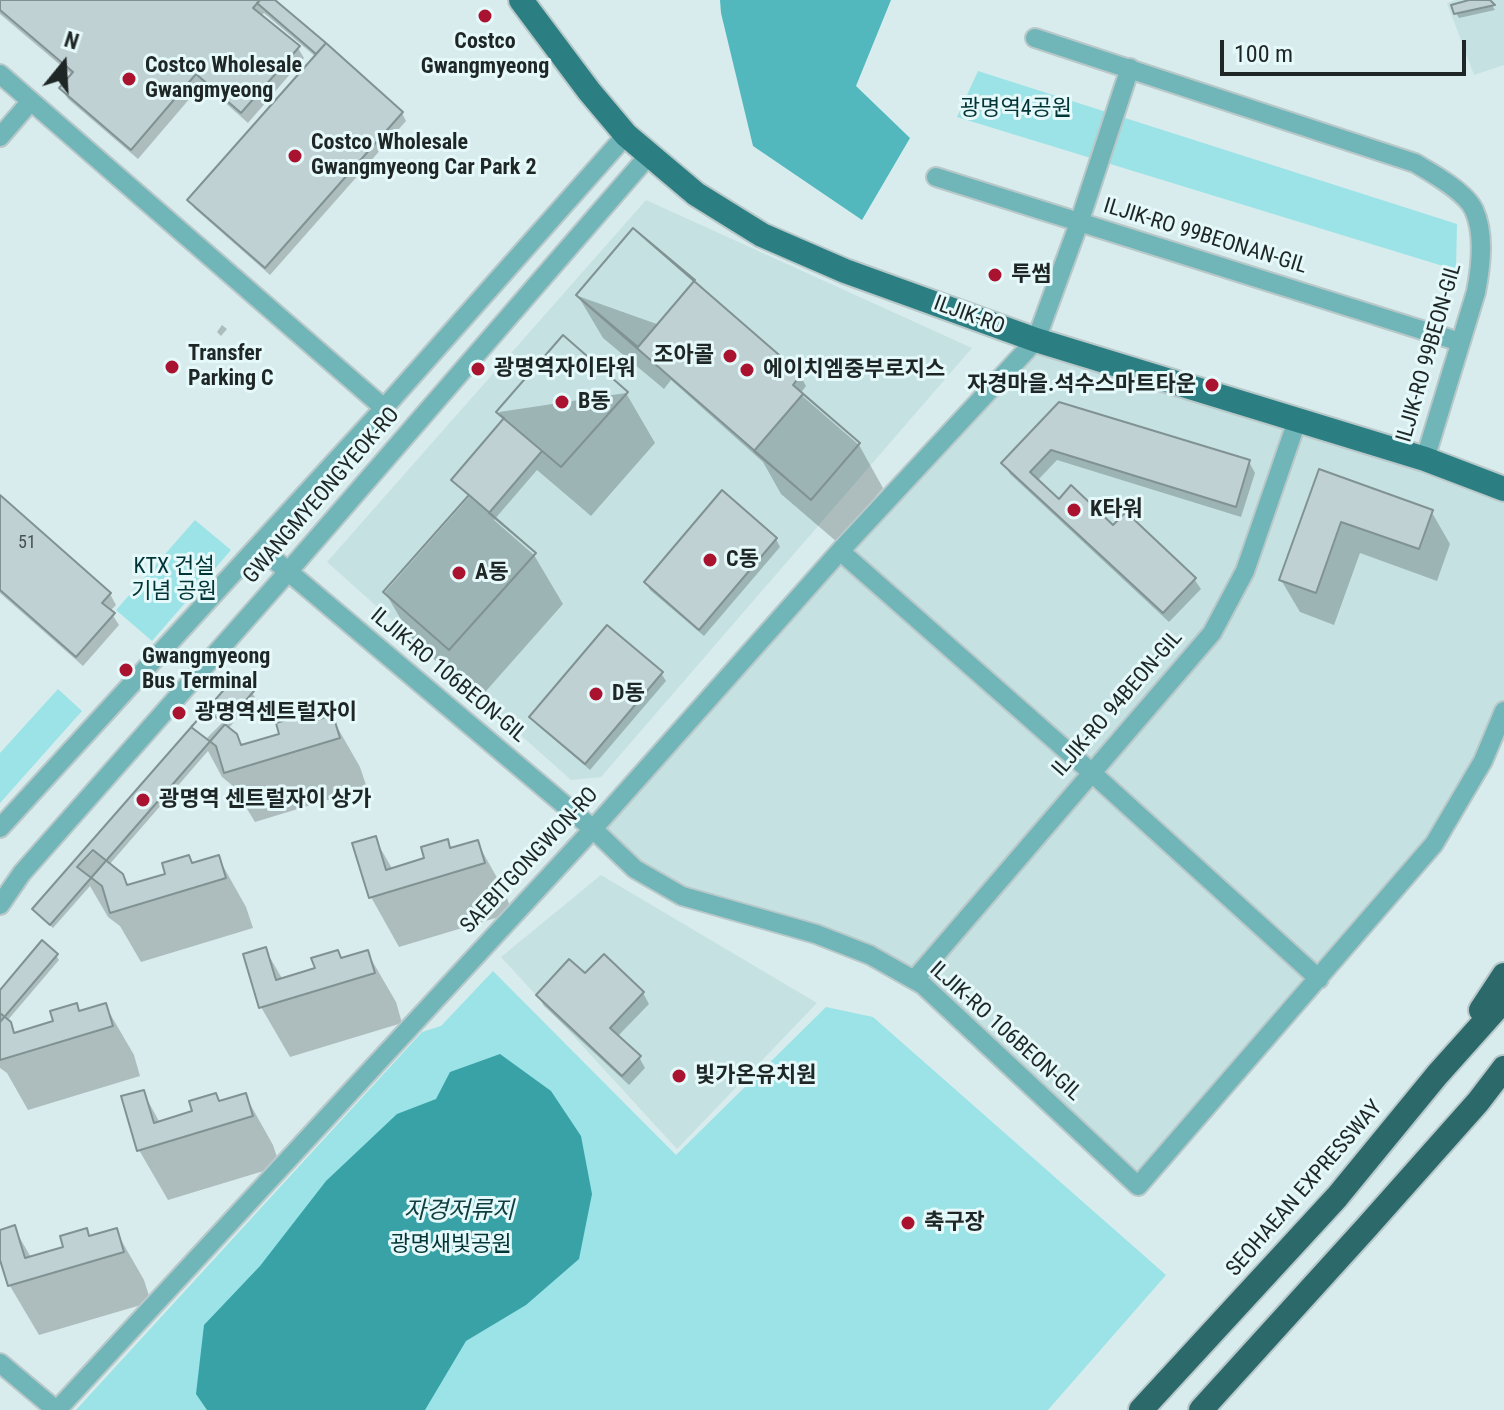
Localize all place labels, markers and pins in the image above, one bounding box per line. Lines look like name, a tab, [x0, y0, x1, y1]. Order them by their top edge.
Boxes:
marker: Costco Gwangmyeong	[476, 7, 494, 25]
place label: Costco Gwangmyeong	[421, 29, 549, 80]
place label: Costco Wholesale Gwangmyeong	[145, 53, 302, 104]
marker: Costco Wholesale Gwangmyeong	[120, 70, 138, 88]
place label: Costco Wholesale Gwangmyeong Car Park 2	[311, 130, 536, 182]
marker: Costco Wholesale Gwangmyeong Car Park 2	[286, 147, 304, 165]
place label: 투썸	[1011, 262, 1051, 288]
marker: 투썸	[986, 266, 1004, 284]
place label: Transfer Parking C	[188, 341, 274, 392]
place label: 조아콜	[653, 343, 714, 369]
marker: 조아콜	[721, 347, 739, 365]
place label: 광명역자이타워	[494, 356, 636, 382]
place label: 에이치엠중부로지스	[763, 357, 945, 383]
marker: Transfer Parking C	[163, 358, 181, 376]
marker: 광명역자이타워	[469, 360, 487, 378]
marker: 에이치엠중부로지스	[738, 361, 756, 379]
place label: 자경마을.석수스마트타운	[967, 372, 1196, 398]
marker: 자경마을.석수스마트타운	[1203, 376, 1221, 394]
place label: B동	[578, 389, 611, 415]
marker: B동	[553, 393, 571, 411]
place label: K타워	[1090, 497, 1143, 523]
marker: K타워	[1065, 501, 1083, 519]
place label: C동	[726, 547, 759, 573]
marker: C동	[701, 551, 719, 569]
place label: A동	[475, 560, 508, 586]
marker: A동	[450, 564, 468, 582]
place label: Gwangmyeong Bus Terminal	[142, 644, 270, 696]
marker: Gwangmyeong Bus Terminal	[117, 661, 135, 679]
place label: D동	[612, 681, 645, 707]
marker: D동	[587, 685, 605, 703]
place label: 광명역센트럴자이	[195, 700, 357, 726]
marker: 광명역센트럴자이	[170, 704, 188, 722]
place label: 광명역 센트럴자이 상가	[159, 787, 372, 813]
marker: 광명역 센트럴자이 상가	[134, 791, 152, 809]
place label: 빛가온유치원	[695, 1063, 816, 1089]
marker: 빛가온유치원	[670, 1067, 688, 1085]
place label: 축구장	[924, 1210, 985, 1236]
marker: 축구장	[899, 1214, 917, 1232]

